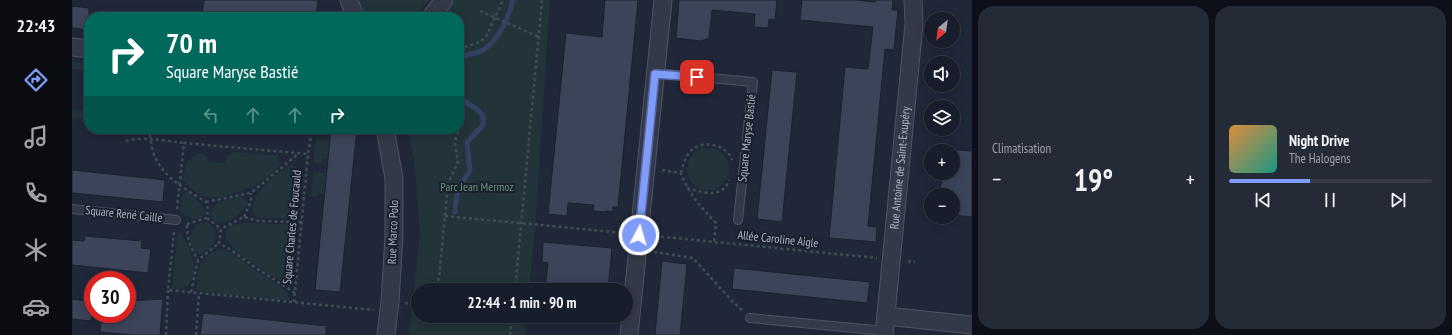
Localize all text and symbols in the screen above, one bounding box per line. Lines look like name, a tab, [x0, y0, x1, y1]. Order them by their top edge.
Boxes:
north arrow	[924, 12, 960, 48]
map controls	[924, 12, 960, 224]
text: 22:43	[17, 14, 55, 37]
text: 70 m	[166, 24, 217, 61]
icon: right	[100, 28, 152, 80]
button: sound	[924, 56, 960, 92]
text: Square Maryse Bastié	[166, 60, 298, 83]
pin	[680, 60, 714, 94]
icon: directions	[22, 66, 50, 94]
icon: arrive	[686, 66, 708, 88]
street label: Square Maryse Bastié	[734, 93, 759, 183]
button: layers	[924, 100, 960, 136]
icon: left	[200, 104, 222, 126]
icon: ahead	[242, 104, 264, 126]
icon: ahead	[284, 104, 306, 126]
icon: right	[326, 104, 348, 126]
street label: Rue Antoine de Saint-Exupéry	[886, 105, 913, 230]
icon: music	[22, 123, 50, 151]
text: Night Drive	[1289, 131, 1349, 150]
text: Climatisation	[992, 140, 1051, 157]
button: +	[924, 144, 960, 180]
text: The Halogens	[1289, 150, 1351, 167]
text: 19°	[1074, 160, 1113, 199]
text: −	[992, 165, 1001, 193]
text: +	[1186, 165, 1195, 193]
street label: Square Charles de Foucauld	[279, 169, 304, 285]
icon: phone	[22, 179, 50, 207]
park label: Parc Jean Mermoz	[440, 179, 514, 194]
button: −	[924, 188, 960, 224]
icon: previous	[1252, 189, 1274, 211]
icon: pause	[1319, 189, 1341, 211]
icon: next	[1387, 189, 1409, 211]
street label: Rue Marco Polo	[384, 200, 401, 264]
street label: Square René Caille	[85, 202, 163, 225]
position arrow	[618, 214, 660, 256]
street label: Allée Caroline Aigle	[737, 227, 819, 250]
icon: climate	[22, 236, 50, 264]
speed limit sign: 30	[84, 271, 136, 323]
icon: car	[22, 293, 50, 321]
text: 22:44 · 1 min · 90 m	[468, 293, 576, 312]

